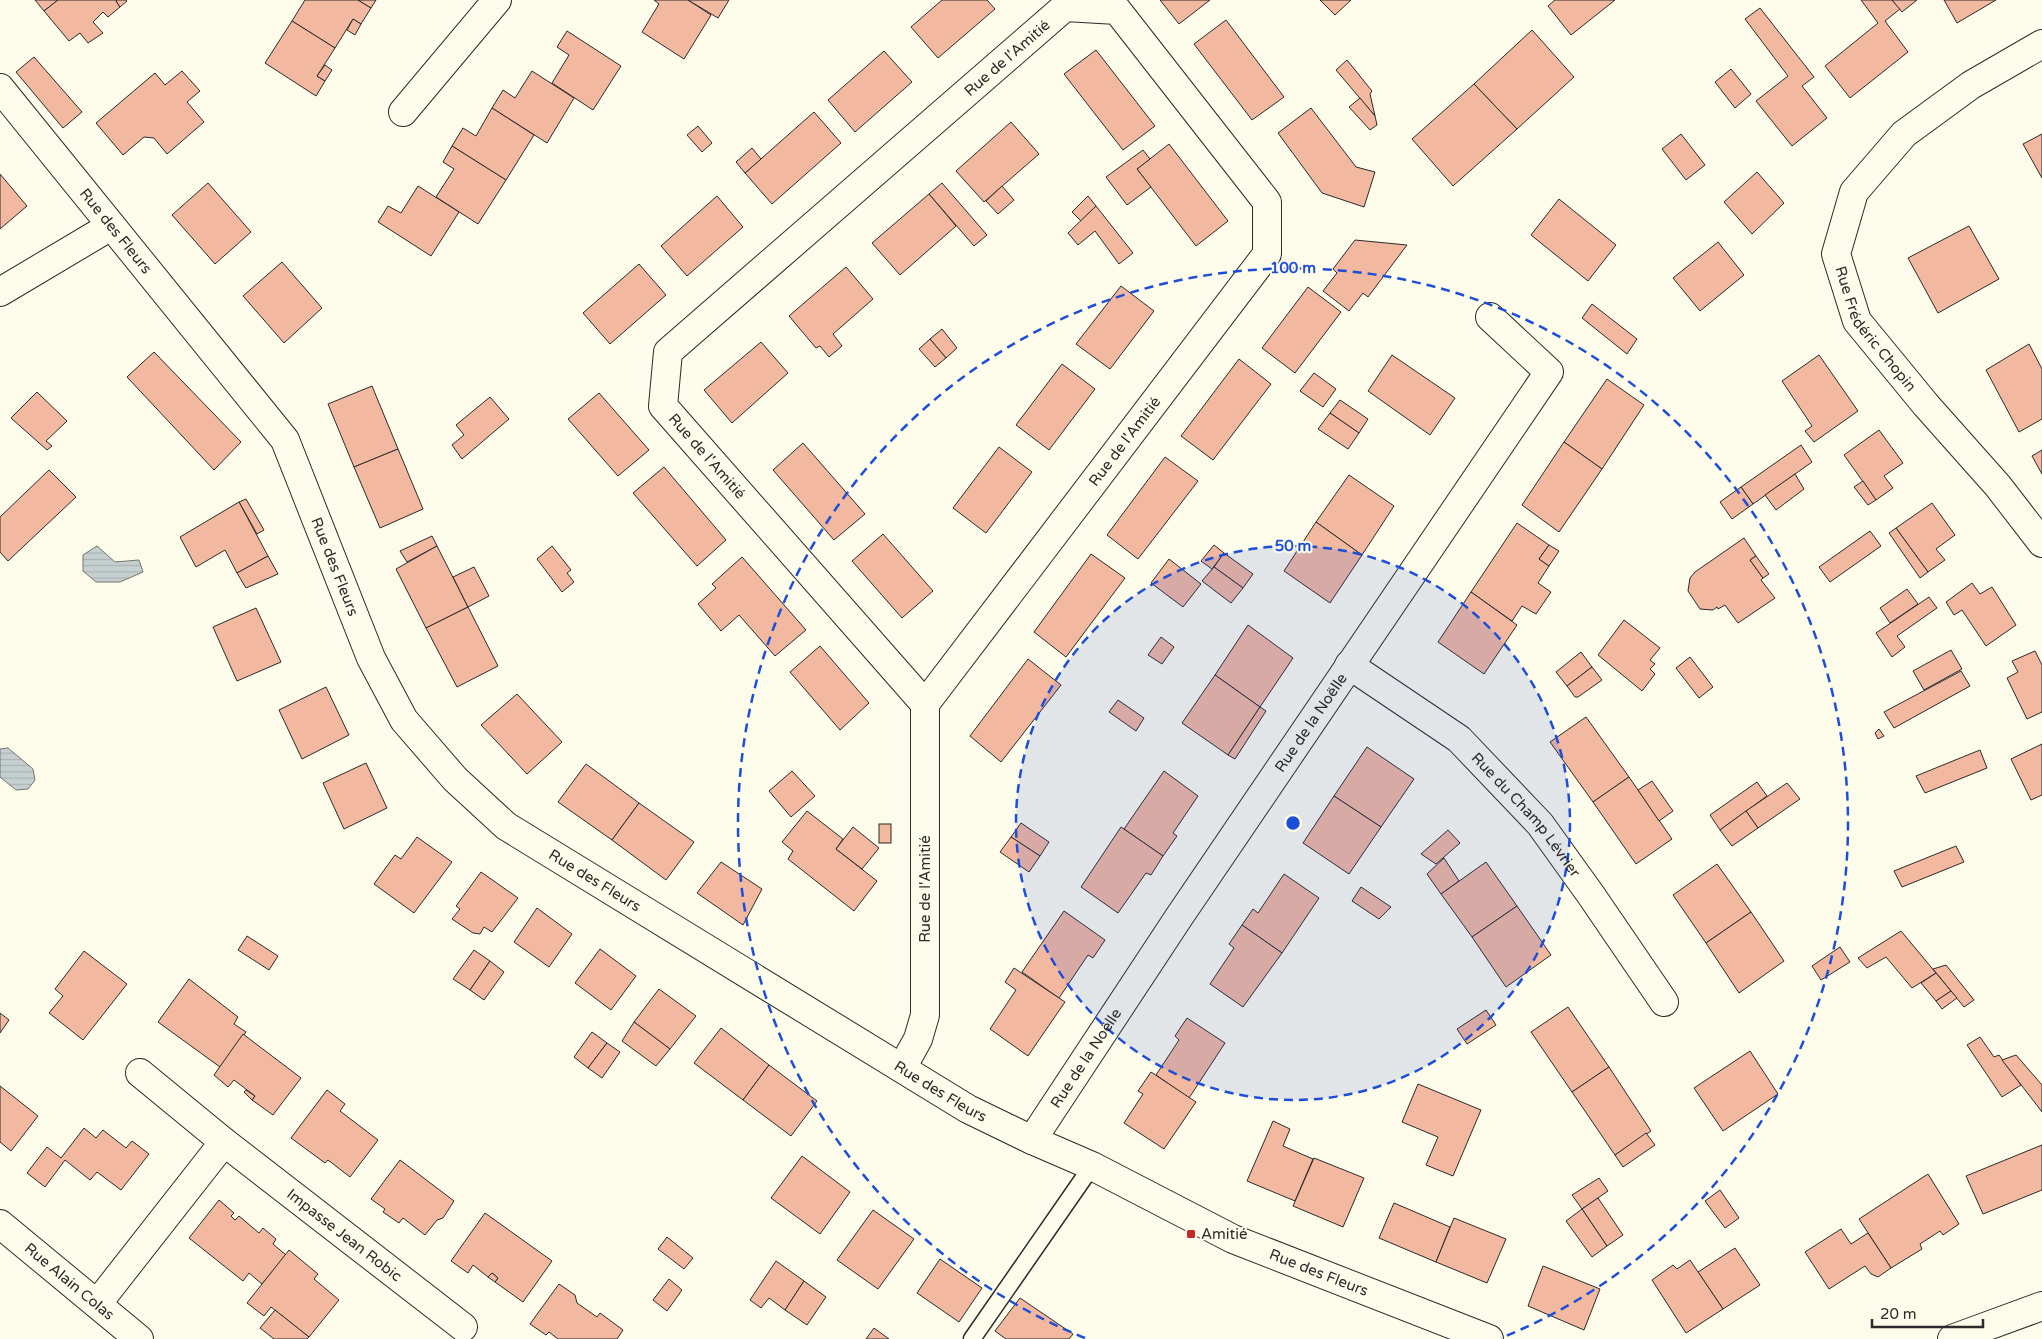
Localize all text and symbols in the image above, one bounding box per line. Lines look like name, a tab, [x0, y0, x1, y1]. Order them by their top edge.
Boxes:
street label: Rue de l'Amitié	[960, 16, 1054, 100]
street label: Rue des Fleurs	[76, 185, 156, 277]
text: 100 m	[1270, 259, 1316, 277]
street label: Rue Frédéric Chopin	[1831, 264, 1920, 395]
street label: Rue de l'Amitié	[1085, 393, 1164, 490]
street label: Rue de l'Amitié	[665, 410, 749, 503]
street label: Rue des Fleurs	[307, 515, 363, 619]
text: 50 m	[1275, 537, 1311, 555]
street label: Rue de la Noëlle	[1271, 670, 1351, 776]
street label: Rue du Champ Lévrier	[1468, 749, 1584, 881]
centre of rings	[1284, 814, 1302, 832]
street label: Rue de l'Amitié	[916, 835, 934, 943]
street label: Rue des Fleurs	[545, 845, 644, 915]
street label: Rue de la Noëlle	[1047, 1005, 1125, 1111]
street label: Rue des Fleurs	[891, 1057, 990, 1126]
street label: Impasse Jean Robic	[283, 1185, 405, 1285]
place label: Amitié	[1201, 1225, 1248, 1243]
marker: Amitié	[1185, 1228, 1197, 1240]
street label: Rue Alain Colas	[21, 1239, 118, 1324]
street label: Rue des Fleurs	[1267, 1245, 1371, 1300]
scale bar	[1872, 1296, 1983, 1328]
text: 20 m	[1880, 1305, 1917, 1323]

